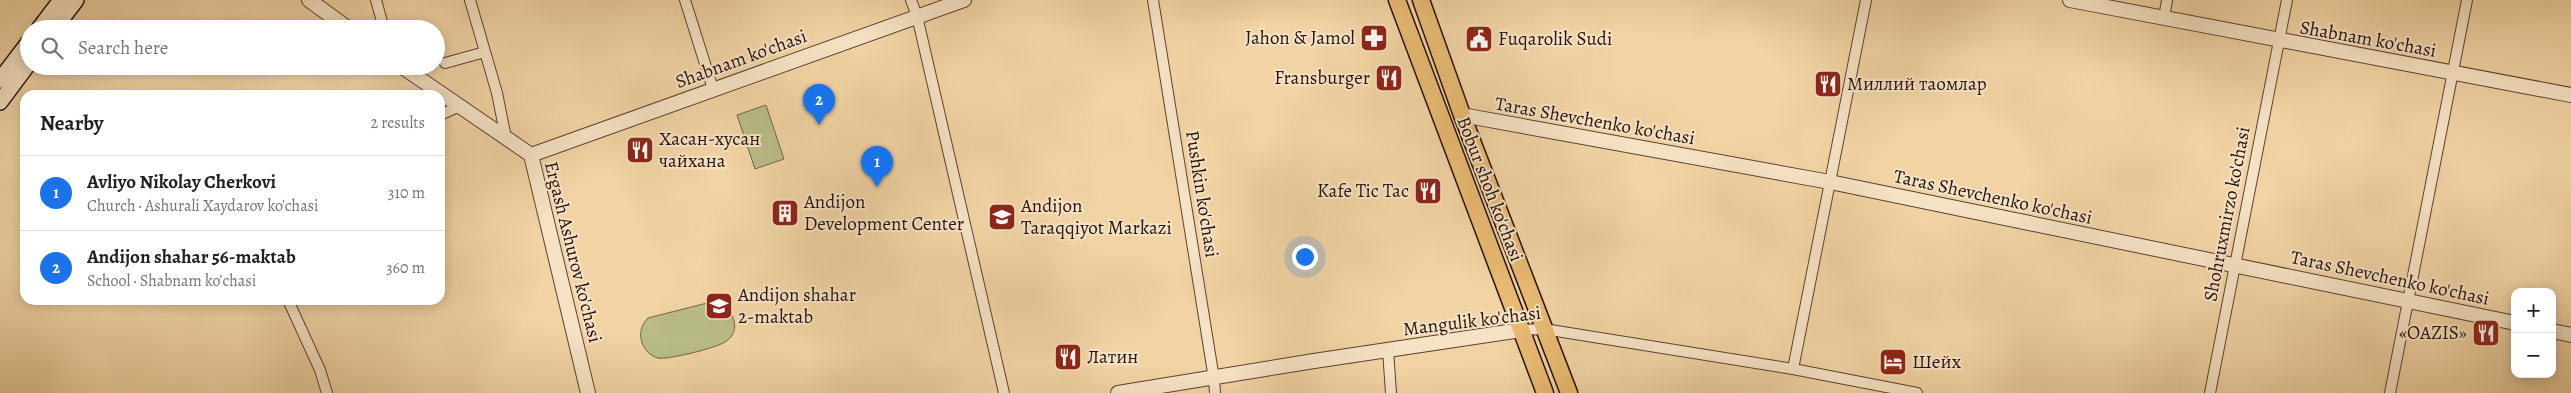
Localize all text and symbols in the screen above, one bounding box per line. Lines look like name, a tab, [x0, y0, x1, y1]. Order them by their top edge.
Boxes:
street label: Shabnam ko'chasi	[2298, 14, 2438, 64]
search box	[20, 20, 445, 75]
street label: Shabnam ko'chasi	[672, 23, 810, 95]
pharmacy icon: Jahon & Jamol	[1359, 23, 1389, 53]
public building icon: Fuqarolik Sudi	[1464, 24, 1494, 54]
place label: Jahon & Jamol	[1245, 25, 1355, 51]
place label: Fuqarolik Sudi	[1498, 26, 1612, 52]
icon: search	[38, 34, 66, 62]
text: Search here	[78, 35, 168, 61]
restaurant icon: Fransburger	[1374, 63, 1404, 93]
place label: Fransburger	[1274, 65, 1370, 91]
restaurant icon: Миллий таомлар	[1813, 69, 1843, 99]
place label: Миллий таомлар	[1847, 71, 1987, 97]
pin: 2	[803, 84, 835, 125]
street label: Taras Shevchenko ko'chasi	[1493, 91, 1697, 151]
text: Nearby	[40, 109, 103, 137]
text: 2 results	[370, 112, 425, 134]
street label: Bobur shoh ko'chasi	[1450, 113, 1530, 265]
street label: Shohruxmirzo ko'chasi	[2197, 124, 2257, 304]
place label: Хасан-хусан чайхана	[659, 126, 760, 174]
street label: Pushkin ko'chasi	[1179, 129, 1225, 259]
restaurant icon: Хасан-хусан чайхана	[625, 135, 655, 165]
pin: 1	[861, 146, 893, 187]
street label: Ergash Ashurov ko'chasi	[538, 159, 608, 345]
street label: Taras Shevchenko ko'chasi	[1891, 163, 2095, 231]
text: Avliyo Nikolay Cherkovi	[87, 169, 276, 195]
restaurant icon: Kafe Tic Tac	[1413, 176, 1443, 206]
place label: Kafe Tic Tac	[1317, 178, 1409, 204]
text: 1	[53, 182, 59, 204]
text: 310 m	[388, 182, 425, 204]
place label: Andijon Development Center	[803, 189, 964, 237]
place label: Andijon Taraqqiyot Markazi	[1020, 193, 1172, 241]
text: Church · Ashurali Xaydarov ko'chasi	[87, 195, 319, 217]
building icon: Andijon Development Center	[770, 198, 800, 228]
school or university icon: Andijon Taraqqiyot Markazi	[987, 202, 1017, 232]
text: Andijon shahar 56-maktab	[87, 244, 296, 270]
your location	[1292, 244, 1318, 270]
street label: Taras Shevchenko ko'chasi	[2288, 244, 2492, 312]
text: 2	[52, 257, 60, 279]
text: 360 m	[386, 257, 425, 279]
text: School · Shabnam ko'chasi	[87, 270, 256, 292]
place label: Andijon shahar 2-maktab	[737, 282, 856, 330]
map controls	[2511, 288, 2556, 378]
button: +	[2511, 288, 2556, 333]
school or university icon: Andijon shahar 2-maktab	[704, 291, 734, 321]
street label: Mangulik ko'chasi	[1401, 300, 1543, 342]
restaurant icon: «OAZIS»	[2471, 318, 2501, 348]
place label: «OAZIS»	[2399, 320, 2467, 346]
button: −	[2511, 333, 2556, 378]
restaurant icon: Латин	[1053, 342, 1083, 372]
place label: Латин	[1087, 344, 1138, 370]
hotel icon: Шейх	[1878, 347, 1908, 377]
place label: Шейх	[1912, 349, 1962, 375]

